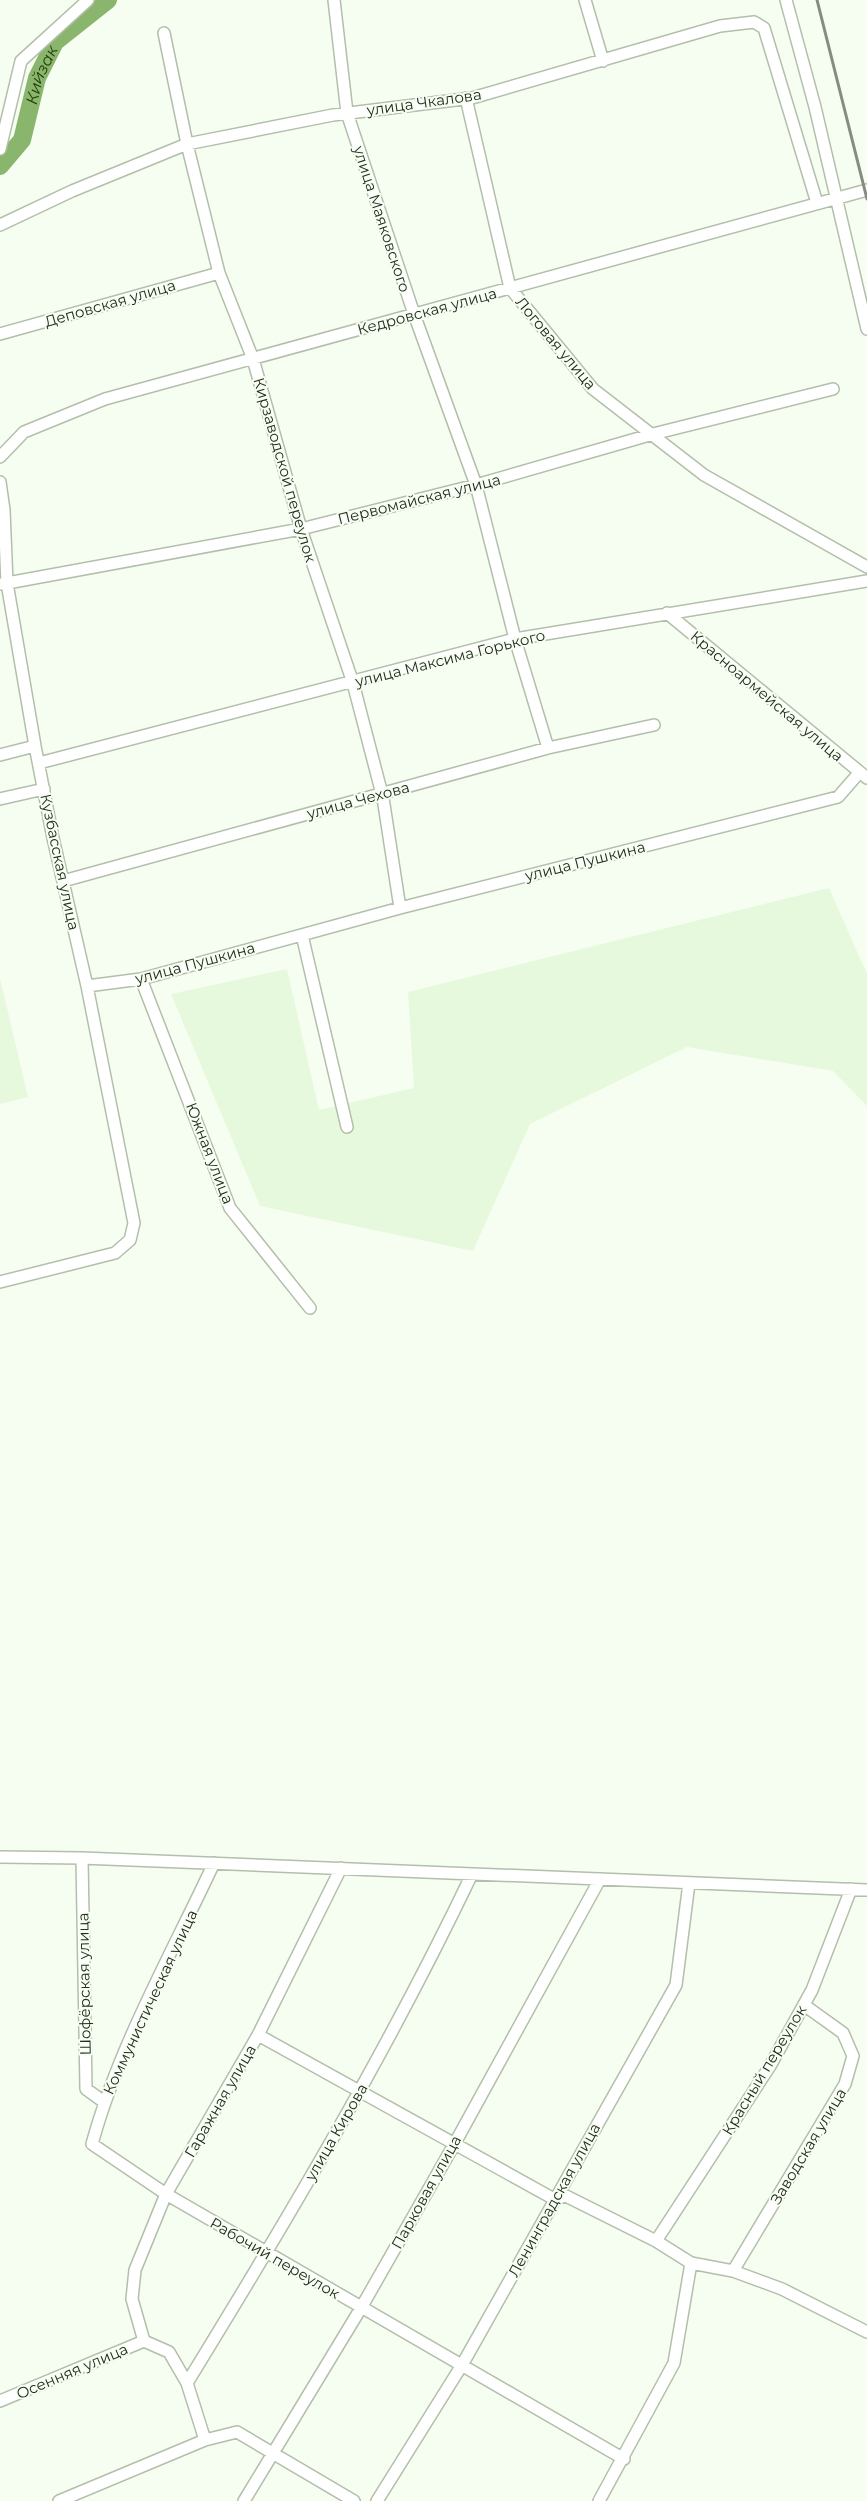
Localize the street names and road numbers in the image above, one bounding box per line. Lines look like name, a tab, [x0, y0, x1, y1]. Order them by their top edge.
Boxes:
street label: улица Чкалова	[364, 85, 483, 120]
street label: улица Маяковского	[349, 142, 415, 295]
street label: Деповская улица	[42, 275, 178, 331]
street label: Кедровская улица	[355, 283, 499, 339]
street label: Логовая улица	[512, 293, 600, 393]
street label: Кирзаводской переулок	[249, 375, 321, 565]
street label: Первомайская улица	[336, 470, 502, 528]
street label: улица Максима Горького	[352, 625, 547, 691]
street label: Красноармейская улица	[687, 627, 847, 765]
street label: улица Чехова	[304, 777, 411, 823]
street label: Кузбасская улица	[36, 792, 84, 932]
street label: улица Пушкина	[522, 837, 647, 885]
street label: улица Пушкина	[132, 938, 257, 988]
street label: Южная улица	[182, 1100, 238, 1206]
street label: Коммунистическая улица	[99, 1907, 201, 2097]
street label: Шофёрская улица	[73, 1912, 95, 2056]
street label: Красный переулок	[718, 2001, 811, 2139]
street label: Гаражная улица	[180, 2041, 260, 2161]
street label: улица Кирова	[300, 2080, 372, 2185]
street label: Заводская улица	[766, 2085, 850, 2207]
street label: Ленинградская улица	[504, 2120, 604, 2280]
street label: Парковая улица	[387, 2132, 465, 2252]
street label: Рабочий переулок	[207, 2213, 344, 2303]
street label: Осенняя улица	[13, 2339, 131, 2403]

